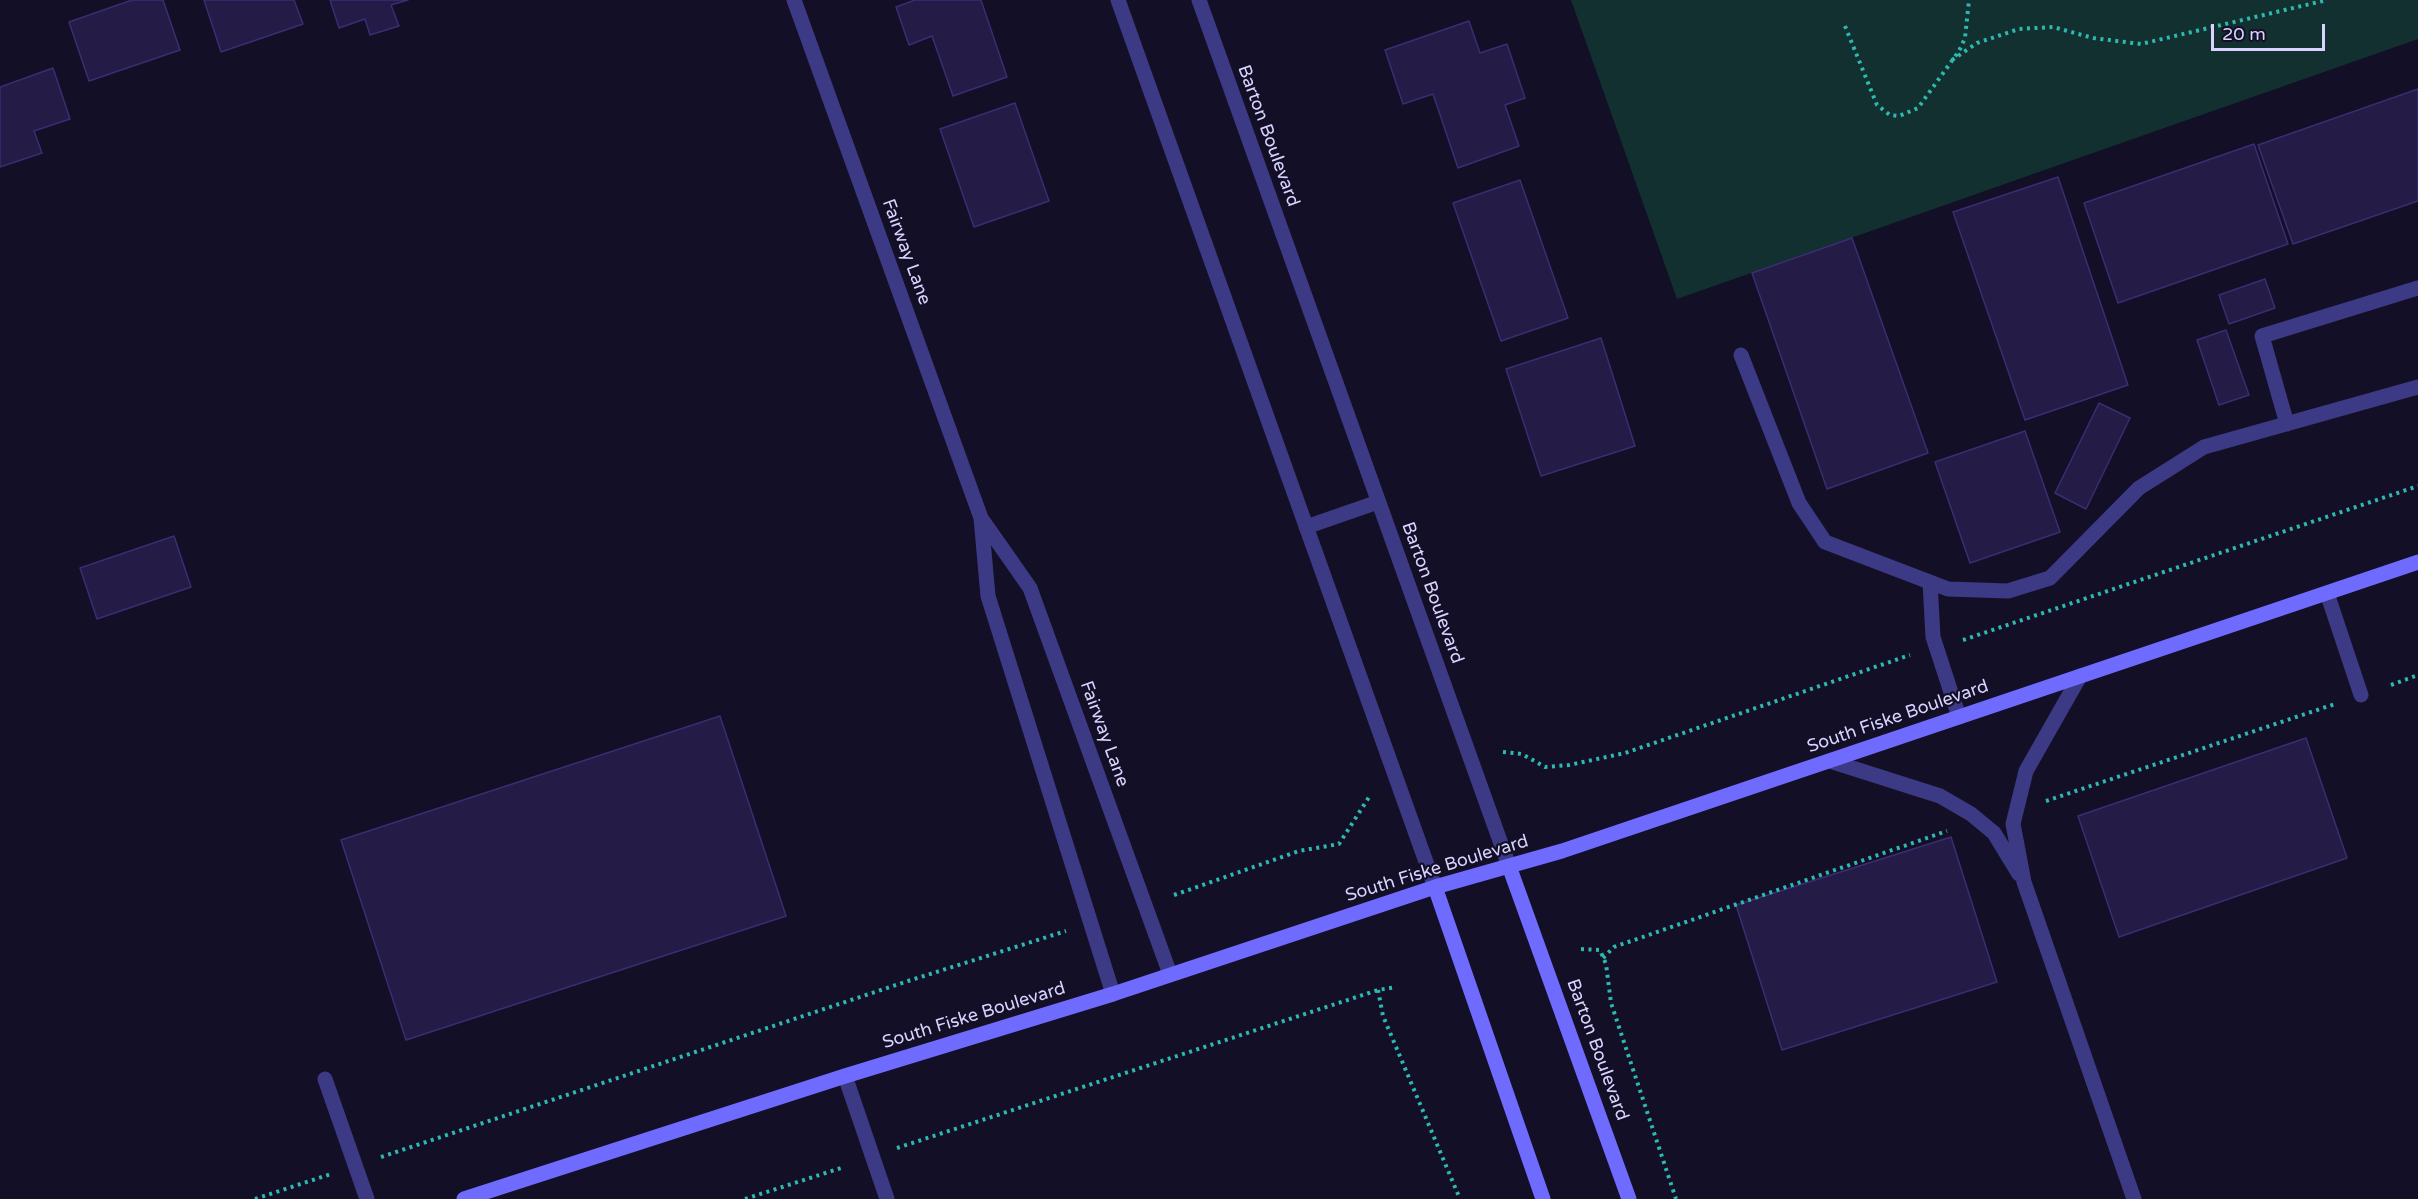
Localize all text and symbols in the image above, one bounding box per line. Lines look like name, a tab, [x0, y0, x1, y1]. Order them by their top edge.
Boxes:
scale bar	[2214, 12, 2328, 50]
text: 20 m	[2222, 23, 2266, 45]
street label: Barton Boulevard	[1232, 62, 1304, 210]
street label: Fairway Lane	[877, 196, 935, 308]
street label: Barton Boulevard	[1396, 519, 1468, 667]
street label: South Fiske Boulevard	[1805, 676, 1991, 758]
street label: Fairway Lane	[1075, 678, 1133, 790]
street label: South Fiske Boulevard	[1343, 831, 1531, 907]
street label: Barton Boulevard	[1561, 976, 1633, 1124]
street label: South Fiske Boulevard	[880, 978, 1068, 1054]

